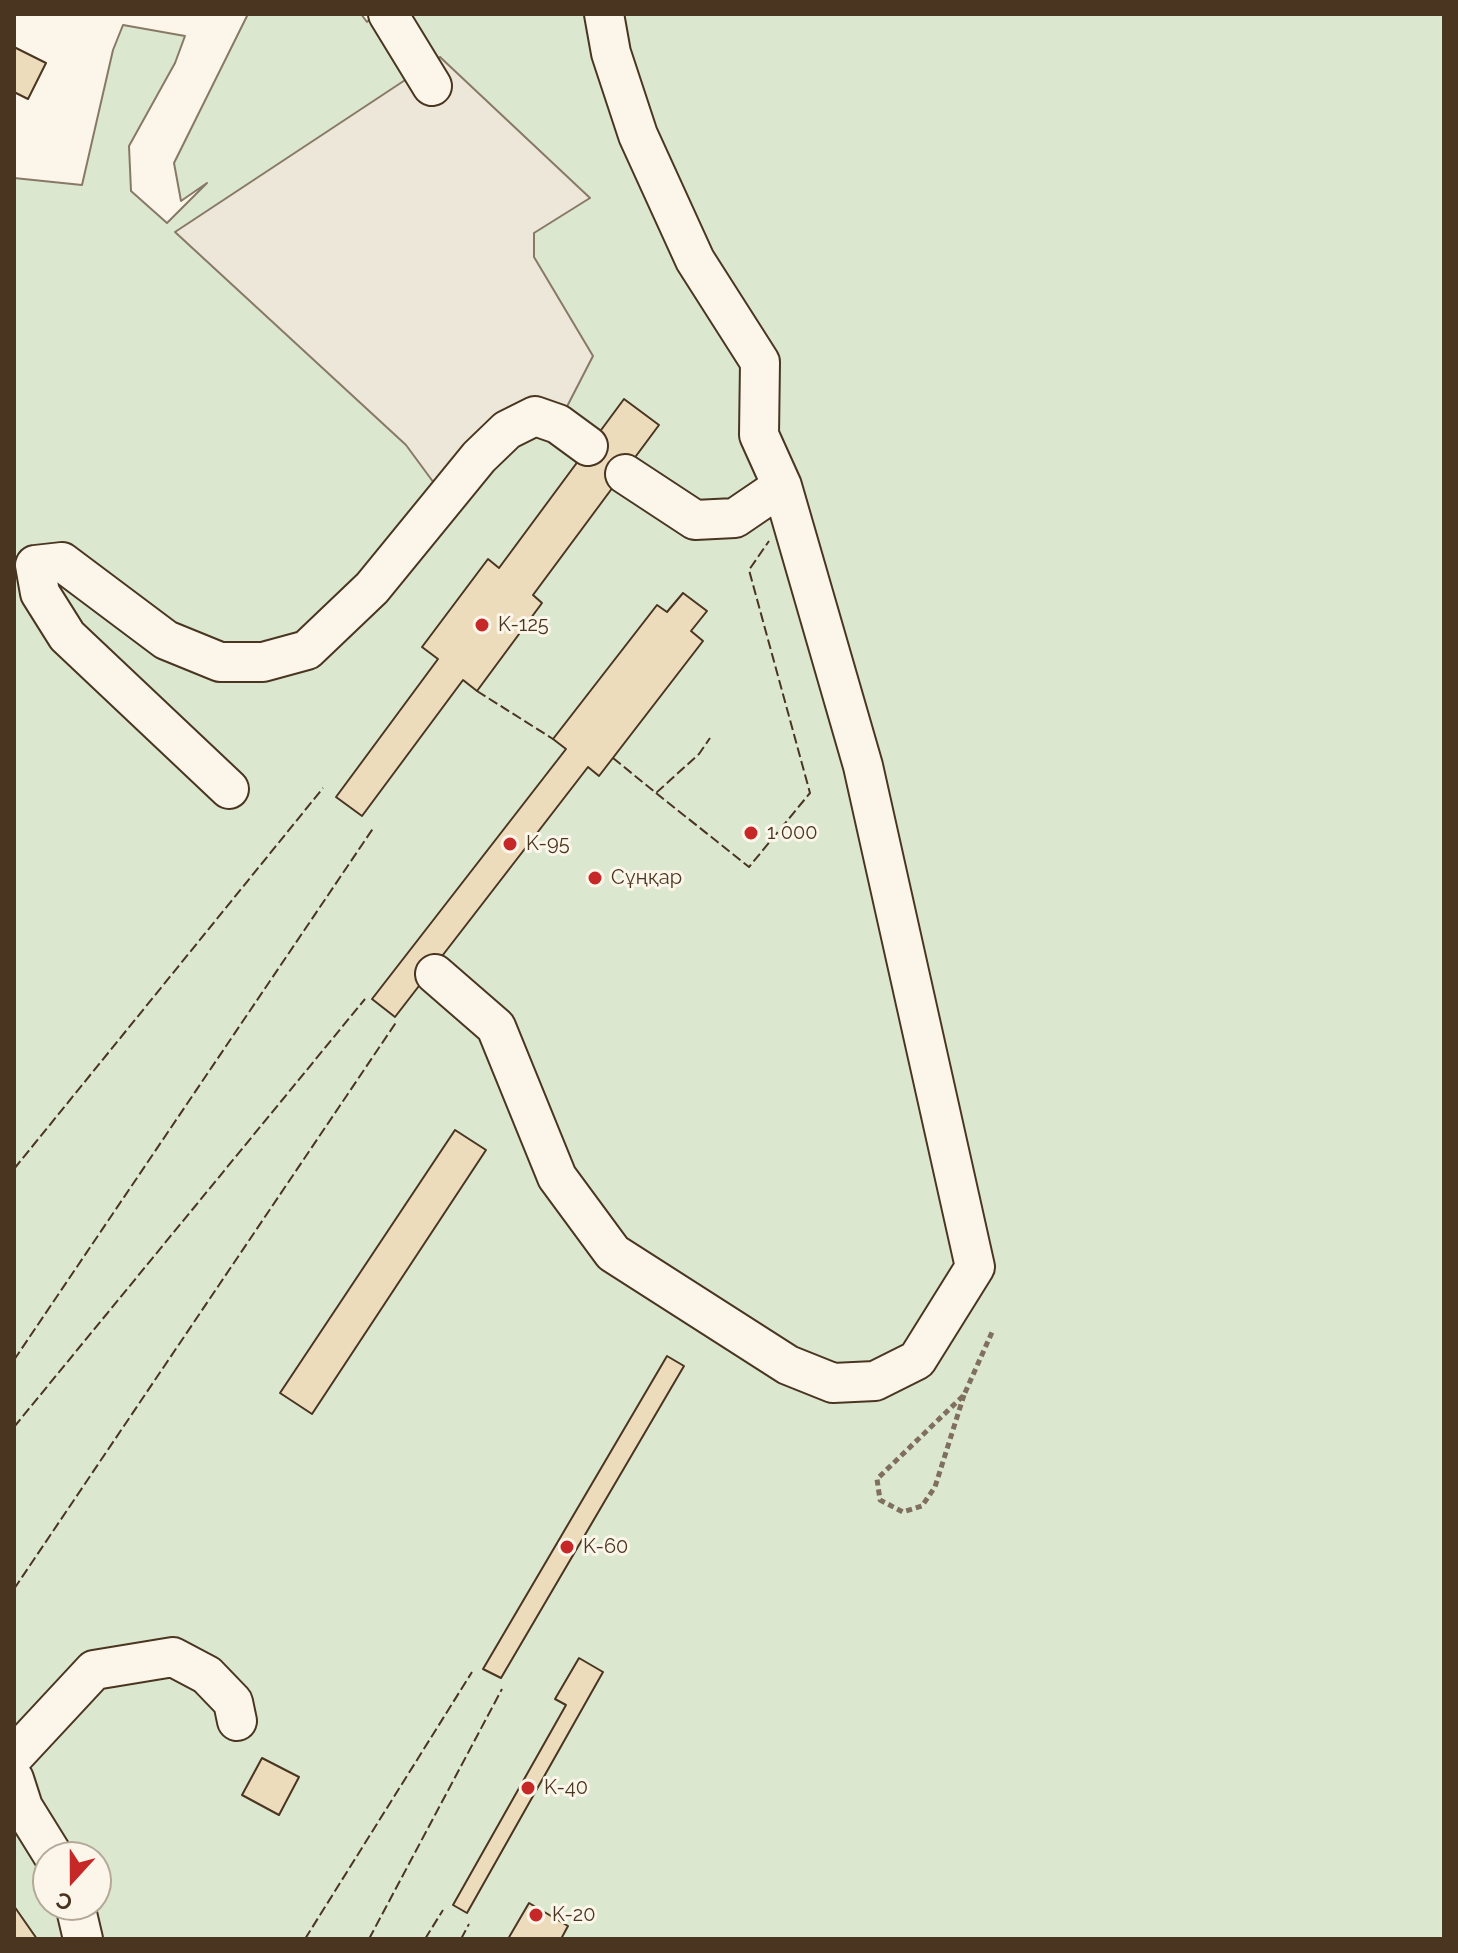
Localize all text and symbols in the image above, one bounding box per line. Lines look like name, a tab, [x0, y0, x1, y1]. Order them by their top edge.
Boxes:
place label: K-125	[498, 613, 549, 637]
marker: K-125	[473, 616, 491, 634]
place label: 1 000	[767, 821, 817, 845]
marker: 1 000	[742, 824, 760, 842]
place label: K-95	[526, 832, 570, 856]
marker: K-95	[501, 835, 519, 853]
place label: Сұңқар	[611, 866, 682, 890]
marker: Сұңқар	[586, 869, 604, 887]
place label: K-60	[583, 1535, 628, 1559]
marker: K-60	[558, 1538, 576, 1556]
place label: K-40	[544, 1776, 588, 1800]
marker: K-40	[519, 1779, 537, 1797]
north arrow	[32, 1841, 112, 1921]
text: С	[52, 1887, 76, 1916]
place label: K-20	[552, 1903, 596, 1927]
marker: K-20	[527, 1906, 545, 1924]

